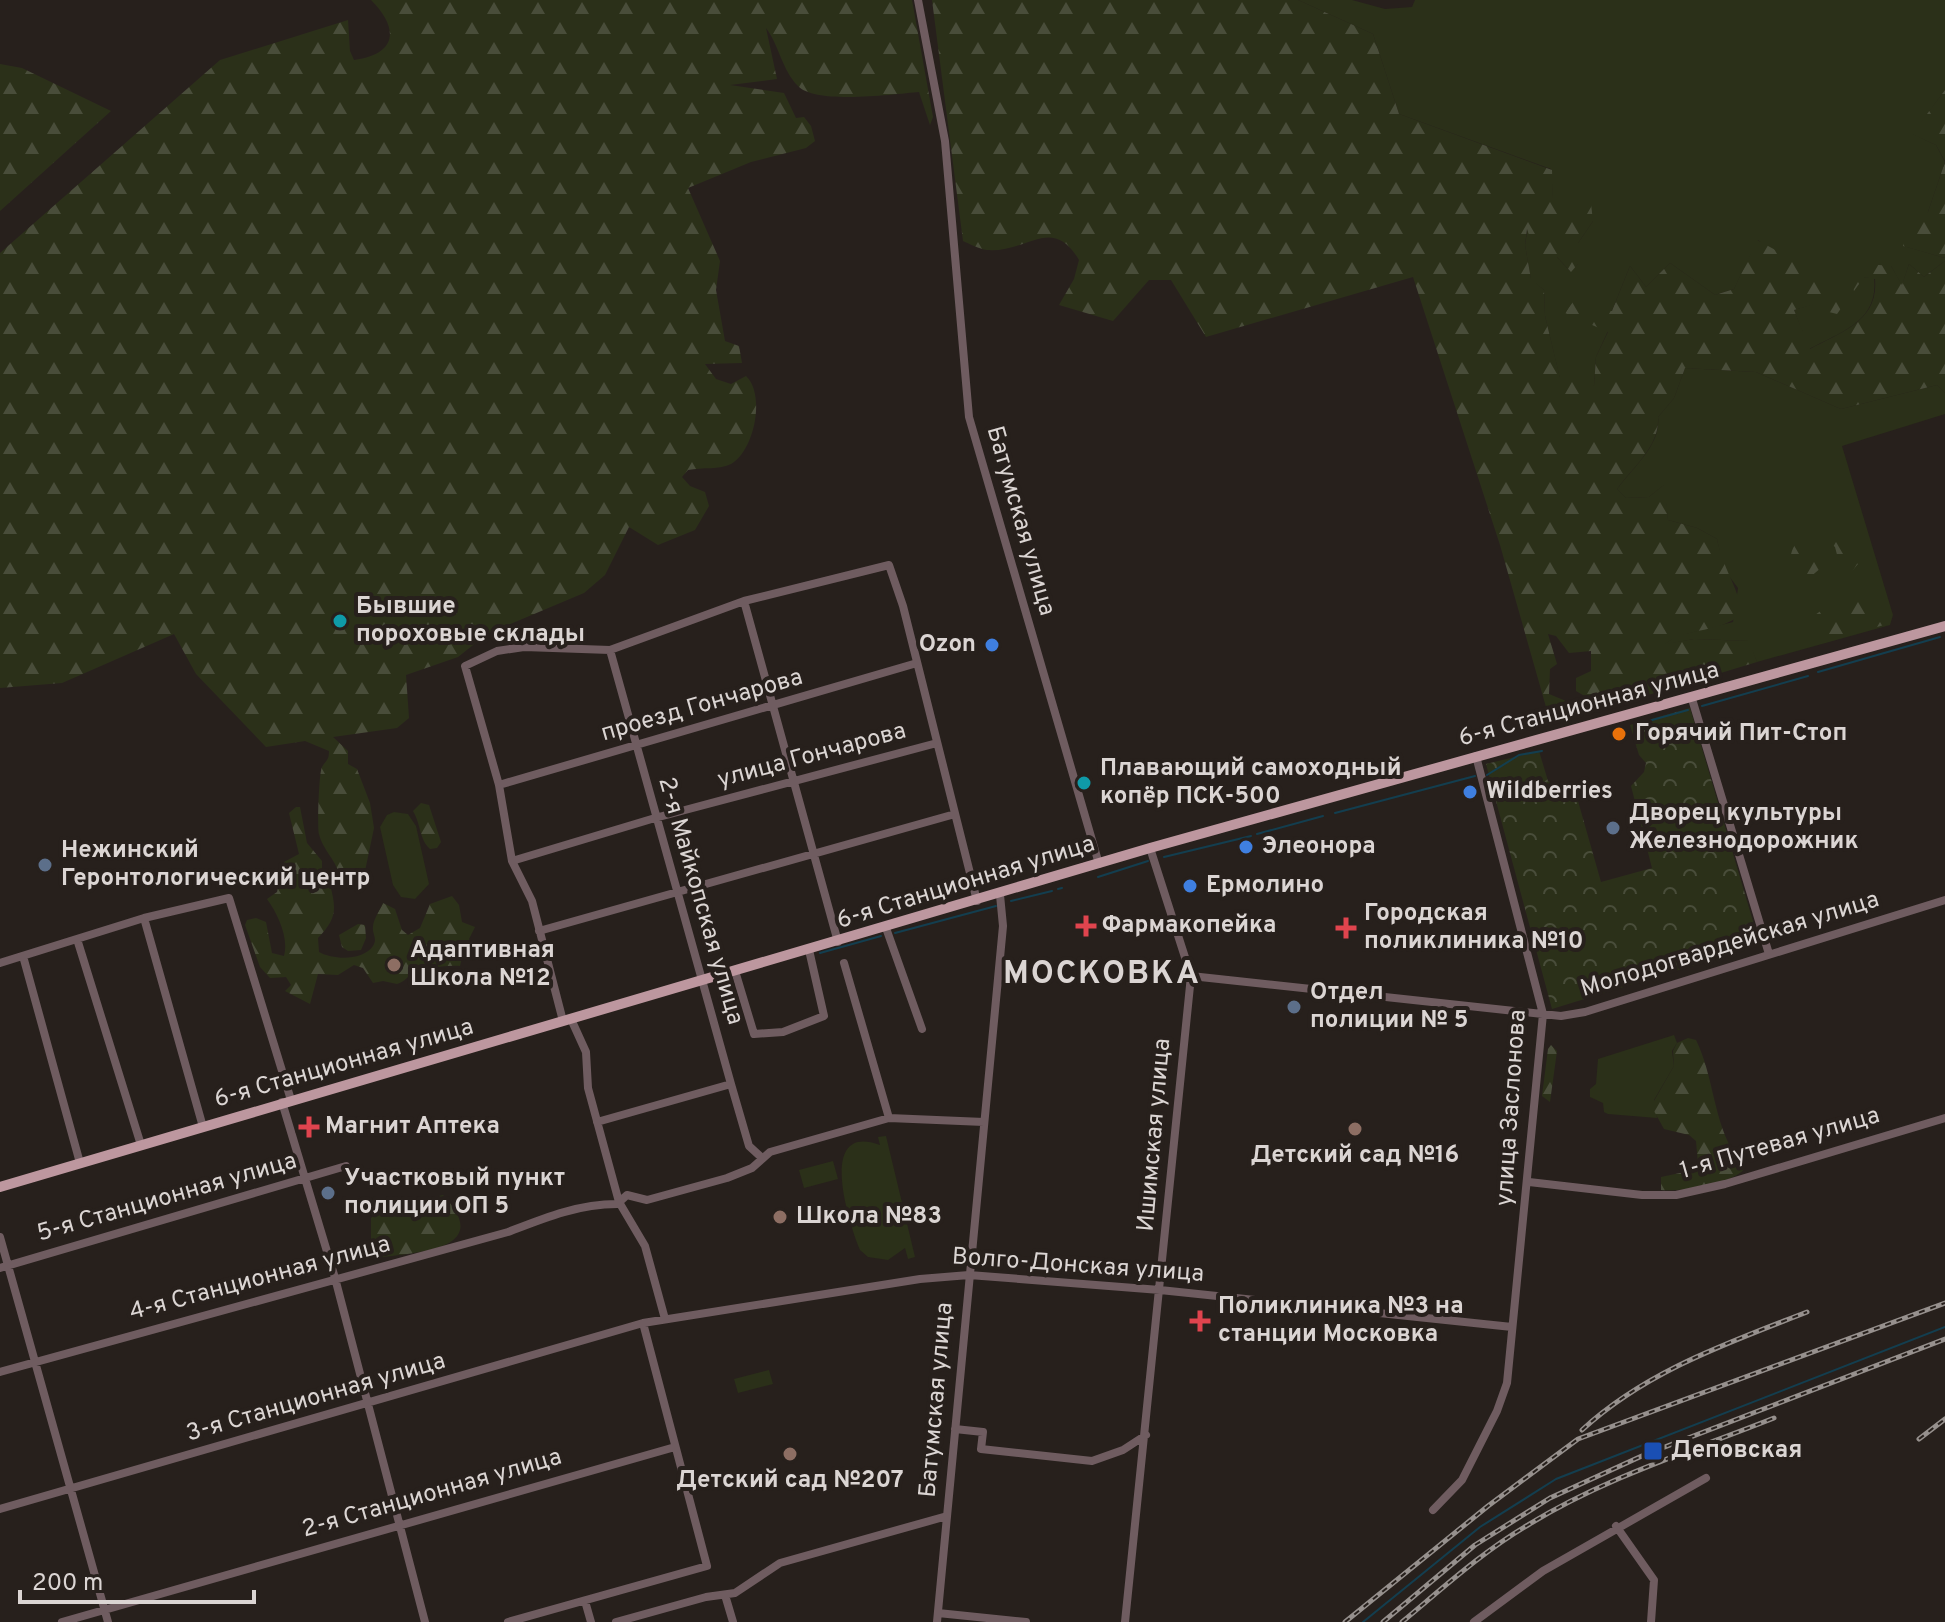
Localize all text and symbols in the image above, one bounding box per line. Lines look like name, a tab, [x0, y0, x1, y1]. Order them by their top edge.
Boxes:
street label: Батумская улица	[979, 423, 1061, 619]
place label: Бывшие пороховые склады	[356, 592, 585, 650]
marker: Бывшие пороховые склады	[331, 612, 349, 630]
place label: Ozon	[919, 630, 976, 660]
marker: Ozon	[983, 636, 1001, 654]
street label: 6-я Станционная улица	[1456, 656, 1722, 754]
street label: проезд Гончарова	[598, 663, 806, 749]
street label: улица Гончарова	[714, 716, 910, 796]
place label: Горячий Пит-Стоп	[1635, 719, 1847, 749]
marker: Горячий Пит-Стоп	[1610, 725, 1628, 743]
place label: Плавающий самоходный копёр ПСК-500	[1100, 754, 1401, 812]
street label: 2-я Майкопская улица	[650, 774, 750, 1028]
marker: Плавающий самоходный копёр ПСК-500	[1075, 774, 1093, 792]
place label: Wildberries	[1486, 777, 1613, 807]
marker: Wildberries	[1461, 783, 1479, 801]
place label: Дворец культуры Железнодорожник	[1629, 799, 1859, 857]
marker: Дворец культуры Железнодорожник	[1604, 819, 1622, 837]
street label: 6-я Станционная улица	[833, 829, 1099, 937]
place label: Элеонора	[1262, 832, 1376, 862]
place label: Нежинский Геронтологический центр	[61, 836, 370, 894]
marker: Элеонора	[1237, 838, 1255, 856]
marker: Нежинский Геронтологический центр	[36, 856, 54, 874]
place label: Ермолино	[1206, 871, 1324, 901]
marker: Ермолино	[1181, 877, 1199, 895]
street label: Молодогвардейская улица	[1577, 885, 1883, 1005]
place label: Городская поликлиника №10	[1364, 899, 1584, 957]
place label: Фармакопейка	[1102, 911, 1276, 941]
marker: Фармакопейка	[1077, 917, 1095, 935]
marker: Городская поликлиника №10	[1335, 917, 1357, 939]
place label: Адаптивная Школа №12	[410, 936, 555, 994]
district label: МОСКОВКА	[1003, 955, 1201, 995]
marker: Адаптивная Школа №12	[385, 956, 403, 974]
place label: Отдел полиции № 5	[1310, 978, 1468, 1036]
marker: Отдел полиции № 5	[1285, 998, 1303, 1016]
street label: улица Заслонова	[1490, 1009, 1534, 1207]
street label: 6-я Станционная улица	[211, 1013, 477, 1115]
street label: Ишимская улица	[1132, 1037, 1178, 1233]
street label: 1-я Путевая улица	[1677, 1101, 1883, 1187]
place label: Магнит Аптека	[325, 1112, 500, 1142]
marker: Магнит Аптека	[300, 1118, 318, 1136]
marker: Детский сад №16	[1346, 1120, 1364, 1138]
place label: Детский сад №16	[1251, 1141, 1459, 1171]
street label: 5-я Станционная улица	[34, 1147, 300, 1249]
place label: Участковый пункт полиции ОП 5	[344, 1164, 565, 1222]
marker: Участковый пункт полиции ОП 5	[319, 1184, 337, 1202]
place label: Школа №83	[796, 1202, 942, 1232]
marker: Школа №83	[771, 1208, 789, 1226]
street label: 4-я Станционная улица	[126, 1230, 394, 1328]
street label: Волго-Донская улица	[951, 1242, 1205, 1290]
place label: Поликлиника №3 на станции Московка	[1218, 1292, 1464, 1350]
street label: Батумская улица	[914, 1301, 960, 1499]
marker: Поликлиника №3 на станции Московка	[1189, 1310, 1211, 1332]
street label: 3-я Станционная улица	[183, 1347, 449, 1449]
place label: Деповская	[1671, 1436, 1802, 1466]
marker: Деповская	[1642, 1440, 1664, 1462]
street label: 2-я Станционная улица	[299, 1443, 565, 1545]
marker: Детский сад №207	[781, 1445, 799, 1463]
place label: Детский сад №207	[676, 1466, 904, 1496]
scale bar	[20, 1554, 254, 1604]
text: 200 m	[32, 1569, 103, 1599]

